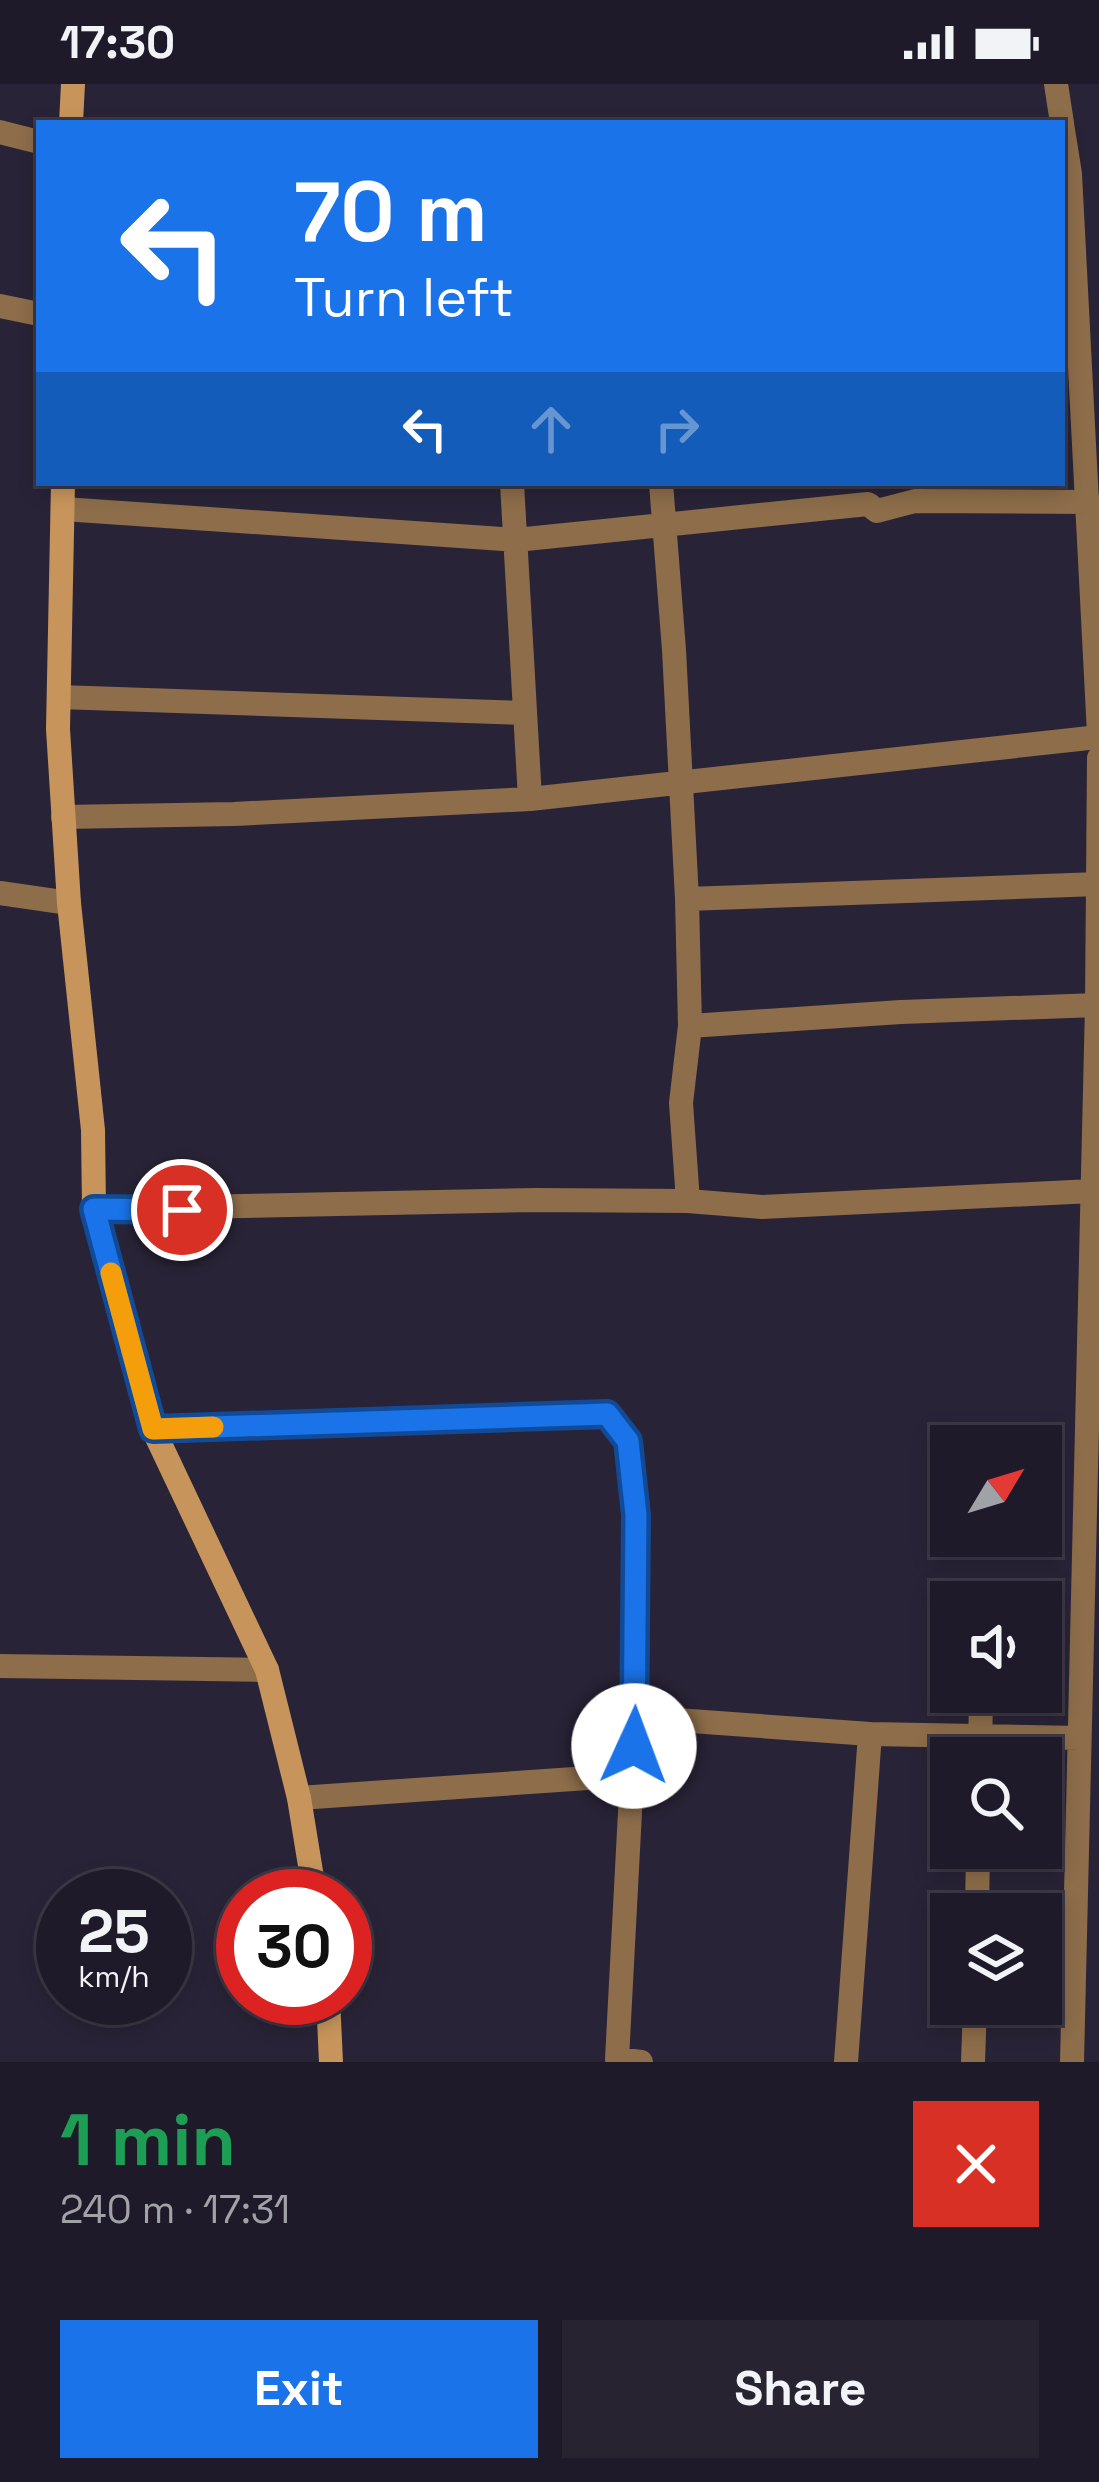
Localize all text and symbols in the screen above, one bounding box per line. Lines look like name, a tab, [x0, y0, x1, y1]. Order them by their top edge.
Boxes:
text: 17:30	[60, 14, 175, 71]
text: 70 m	[294, 158, 488, 266]
icon: left	[96, 168, 252, 324]
text: Turn left	[294, 263, 514, 332]
icon: left	[392, 396, 458, 462]
icon: ahead	[518, 396, 584, 462]
icon: right	[644, 396, 710, 462]
pin	[131, 1159, 233, 1261]
icon: arrive	[149, 1177, 215, 1243]
north arrow	[930, 1425, 1062, 1557]
map controls	[930, 1425, 1062, 2025]
button: sound	[930, 1581, 1062, 1713]
position arrow	[571, 1683, 697, 1809]
button: search	[930, 1737, 1062, 1869]
speed limit sign: 30	[216, 1869, 372, 2025]
text: 25	[78, 1893, 150, 1970]
button: layers	[930, 1893, 1062, 2025]
text: km/h	[78, 1957, 150, 1996]
text: 1 min	[60, 2094, 236, 2186]
button: close	[913, 2101, 1039, 2227]
text: 240 m · 17:31	[60, 2185, 290, 2234]
button: Exit	[60, 2320, 538, 2458]
button: Share	[562, 2320, 1039, 2458]

